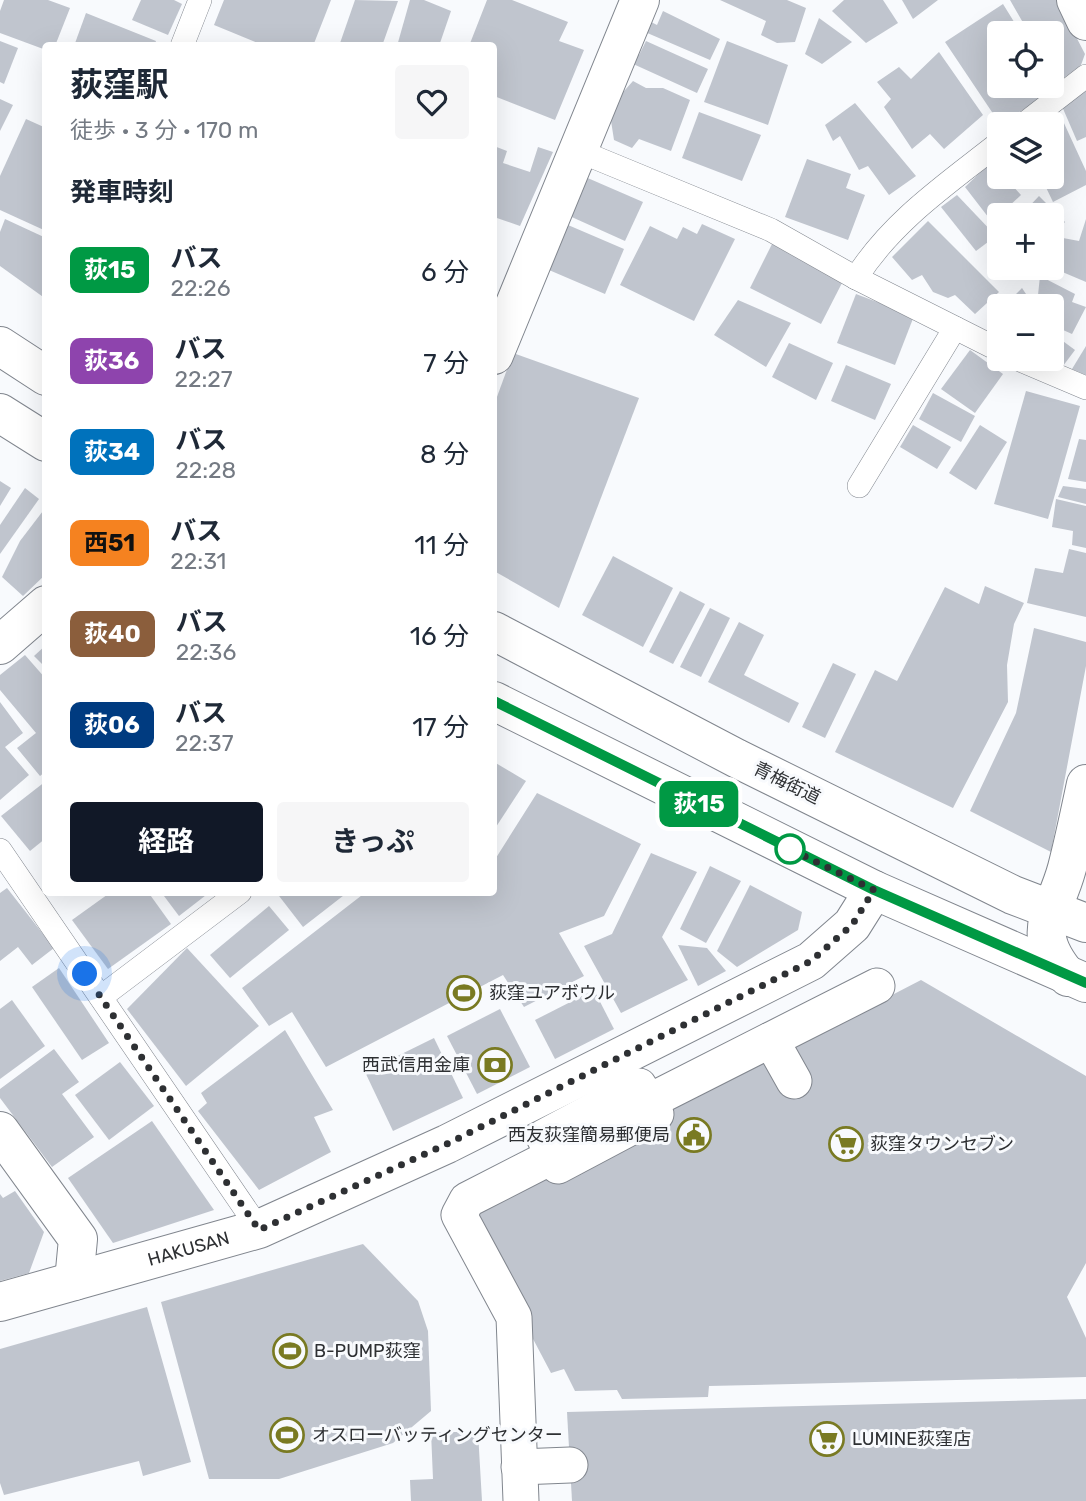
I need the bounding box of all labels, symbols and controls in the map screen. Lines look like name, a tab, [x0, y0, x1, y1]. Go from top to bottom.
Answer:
map controls	[987, 21, 1064, 371]
button: locate	[987, 21, 1064, 98]
text: 荻窪駅	[70, 65, 169, 104]
button: heart	[395, 65, 469, 139]
button: layers	[987, 112, 1064, 189]
text: 徒歩 · 3 分 · 170 m	[70, 116, 259, 144]
text: 発車時刻	[70, 177, 174, 208]
button: +	[987, 203, 1064, 280]
text: バス	[170, 243, 222, 274]
text: 荻15	[84, 256, 135, 284]
text: 6 分	[421, 257, 469, 288]
text: 22:26	[170, 274, 231, 302]
button: −	[987, 294, 1064, 371]
text: バス	[174, 334, 226, 365]
text: 荻36	[84, 347, 139, 375]
text: 7 分	[423, 348, 469, 379]
text: 22:27	[174, 365, 233, 393]
text: バス	[175, 425, 227, 456]
text: 荻34	[84, 438, 140, 466]
text: 8 分	[420, 439, 469, 470]
text: 22:28	[175, 456, 236, 484]
text: バス	[170, 516, 222, 547]
text: 西51	[84, 529, 135, 557]
text: 11 分	[414, 530, 469, 561]
text: 22:31	[170, 547, 226, 575]
text: バス	[176, 607, 228, 638]
text: 荻40	[84, 620, 141, 648]
text: 16 分	[410, 621, 469, 652]
text: 22:36	[176, 638, 236, 666]
text: バス	[175, 698, 227, 729]
text: 荻06	[84, 711, 140, 739]
text: 17 分	[412, 712, 469, 743]
text: 22:37	[175, 729, 233, 757]
street label: 青梅街道	[750, 757, 824, 809]
line badge: 荻15	[659, 781, 739, 827]
text: 荻15	[673, 790, 725, 818]
button: 経路	[70, 802, 263, 882]
button: きっぷ	[277, 802, 469, 882]
unlabelled marker	[775, 834, 805, 864]
your location	[67, 956, 102, 991]
sports icon: 荻窪ユアボウル	[445, 974, 483, 1012]
place label: 荻窪ユアボウル	[489, 982, 615, 1004]
bank icon: 西武信用金庫	[476, 1046, 514, 1084]
place label: 西武信用金庫	[362, 1054, 470, 1076]
public building icon: 西友荻窪簡易郵便局	[675, 1116, 713, 1154]
place label: 西友荻窪簡易郵便局	[508, 1124, 670, 1146]
supermarket icon: 荻窪タウンセブン	[827, 1125, 865, 1163]
place label: 荻窪タウンセブン	[870, 1133, 1014, 1155]
street label: HAKUSAN	[145, 1227, 232, 1271]
sports icon: B-PUMP荻窪	[271, 1332, 309, 1370]
place label: B-PUMP荻窪	[314, 1340, 421, 1362]
sports icon: オスローバッティングセンター	[268, 1416, 306, 1454]
supermarket icon: LUMINE荻窪店	[808, 1420, 846, 1458]
place label: オスローバッティングセンター	[312, 1424, 563, 1446]
place label: LUMINE荻窪店	[852, 1428, 971, 1450]

